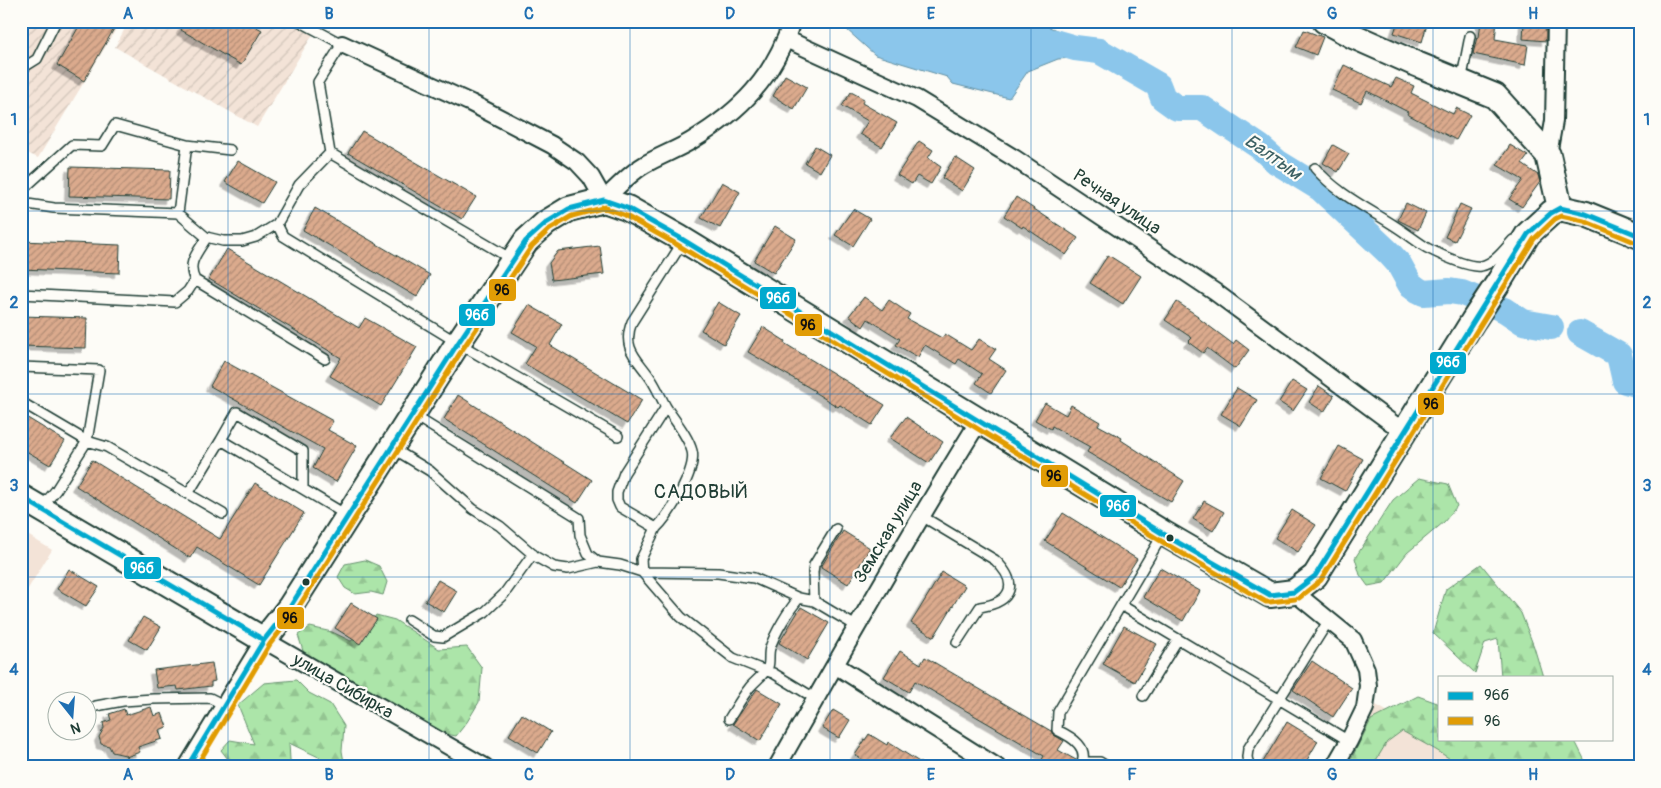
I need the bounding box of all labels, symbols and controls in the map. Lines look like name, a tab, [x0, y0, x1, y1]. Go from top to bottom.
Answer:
text: A	[123, 4, 134, 24]
text: B	[324, 4, 334, 24]
text: C	[524, 4, 534, 24]
text: D	[725, 4, 735, 24]
text: E	[927, 4, 936, 24]
text: F	[1127, 4, 1137, 24]
text: G	[1327, 4, 1338, 24]
text: H	[1528, 4, 1538, 24]
text: 1	[11, 110, 17, 130]
text: 1	[1644, 110, 1650, 130]
water label: Балтым	[1240, 129, 1308, 186]
street label: Речная улица	[1069, 164, 1165, 240]
line badge: 96	[488, 278, 517, 302]
text: 96	[494, 282, 510, 299]
line badge: 96б	[759, 286, 797, 310]
text: 96б	[766, 290, 790, 307]
text: 2	[10, 293, 19, 313]
text: 2	[1643, 293, 1652, 313]
line badge: 96б	[458, 303, 496, 327]
text: 96б	[465, 307, 489, 324]
line badge: 96	[794, 313, 823, 337]
text: 96	[800, 317, 816, 334]
line badge: 96б	[1429, 351, 1467, 375]
text: 96б	[1436, 354, 1460, 371]
line badge: 96	[1417, 392, 1445, 416]
text: 96	[1423, 396, 1439, 413]
line badge: 96	[1040, 464, 1069, 488]
text: 96	[1046, 468, 1062, 485]
text: 3	[10, 476, 19, 496]
text: 3	[1643, 476, 1652, 496]
street label: Земская улица	[848, 477, 928, 587]
district label: САДОВЫЙ	[654, 479, 748, 504]
line badge: 96б	[1099, 494, 1137, 518]
text: 96б	[1106, 498, 1130, 515]
unlabelled marker	[1165, 533, 1175, 543]
line badge: 96б	[123, 556, 162, 580]
text: 96б	[130, 560, 154, 577]
unlabelled marker	[301, 577, 311, 587]
line badge: 96	[276, 606, 305, 630]
text: 96	[282, 610, 298, 627]
street label: улица Сибирка	[288, 647, 397, 724]
text: 4	[9, 660, 19, 680]
text: 4	[1642, 660, 1652, 680]
legend	[1438, 676, 1614, 740]
text: 96б	[1484, 686, 1509, 705]
north arrow	[48, 690, 98, 740]
text: 96	[1484, 712, 1500, 731]
text: N	[69, 718, 83, 737]
text: A	[123, 765, 134, 785]
text: B	[324, 765, 334, 785]
text: C	[524, 765, 534, 785]
text: D	[725, 765, 735, 785]
text: E	[927, 765, 936, 785]
text: F	[1127, 765, 1137, 785]
text: G	[1327, 765, 1338, 785]
text: H	[1528, 765, 1538, 785]

